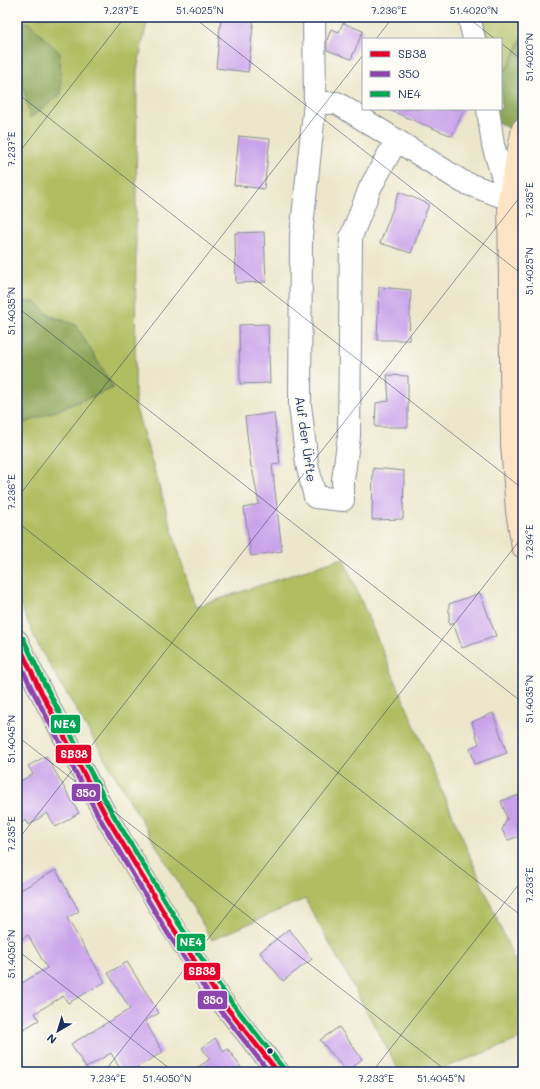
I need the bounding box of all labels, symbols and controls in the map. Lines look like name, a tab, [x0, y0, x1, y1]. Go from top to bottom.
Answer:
text: 7.237°E	[103, 3, 139, 17]
text: 51.4025°N	[176, 3, 224, 17]
text: 7.236°E	[371, 3, 407, 17]
text: 51.4020°N	[450, 3, 498, 17]
text: 51.4020°N	[522, 33, 536, 81]
legend	[362, 38, 502, 110]
text: SB38	[398, 45, 427, 61]
text: 350	[398, 65, 420, 81]
text: NE4	[398, 85, 421, 101]
text: 7.237°E	[4, 131, 18, 167]
text: 7.235°E	[522, 182, 536, 218]
text: 51.4025°N	[522, 247, 536, 295]
text: 51.4035°N	[4, 287, 18, 335]
street label: Auf der Ürfte	[292, 395, 321, 483]
text: 7.236°E	[4, 474, 18, 510]
text: 7.234°E	[522, 524, 536, 560]
text: 51.4035°N	[522, 675, 536, 723]
line badge: NE4	[50, 714, 81, 734]
text: 51.4045°N	[4, 715, 18, 763]
text: NE4	[54, 716, 76, 731]
line badge: SB38	[55, 744, 92, 764]
text: SB38	[60, 746, 88, 761]
line badge: 350	[71, 783, 101, 802]
text: 350	[76, 785, 96, 800]
text: 7.235°E	[4, 816, 18, 852]
text: 7.233°E	[522, 867, 536, 903]
text: 51.4050°N	[4, 930, 18, 978]
line badge: NE4	[176, 933, 206, 952]
text: NE4	[180, 934, 202, 949]
line badge: SB38	[183, 962, 221, 981]
text: SB38	[188, 963, 216, 978]
line badge: 350	[197, 990, 228, 1010]
text: 350	[203, 992, 223, 1007]
north arrow	[38, 1011, 78, 1051]
text: N	[44, 1031, 59, 1048]
unlabelled marker	[265, 1046, 275, 1056]
text: 7.234°E	[90, 1071, 126, 1085]
text: 51.4050°N	[143, 1071, 191, 1085]
text: 7.233°E	[358, 1071, 394, 1085]
text: 51.4045°N	[417, 1071, 465, 1085]

